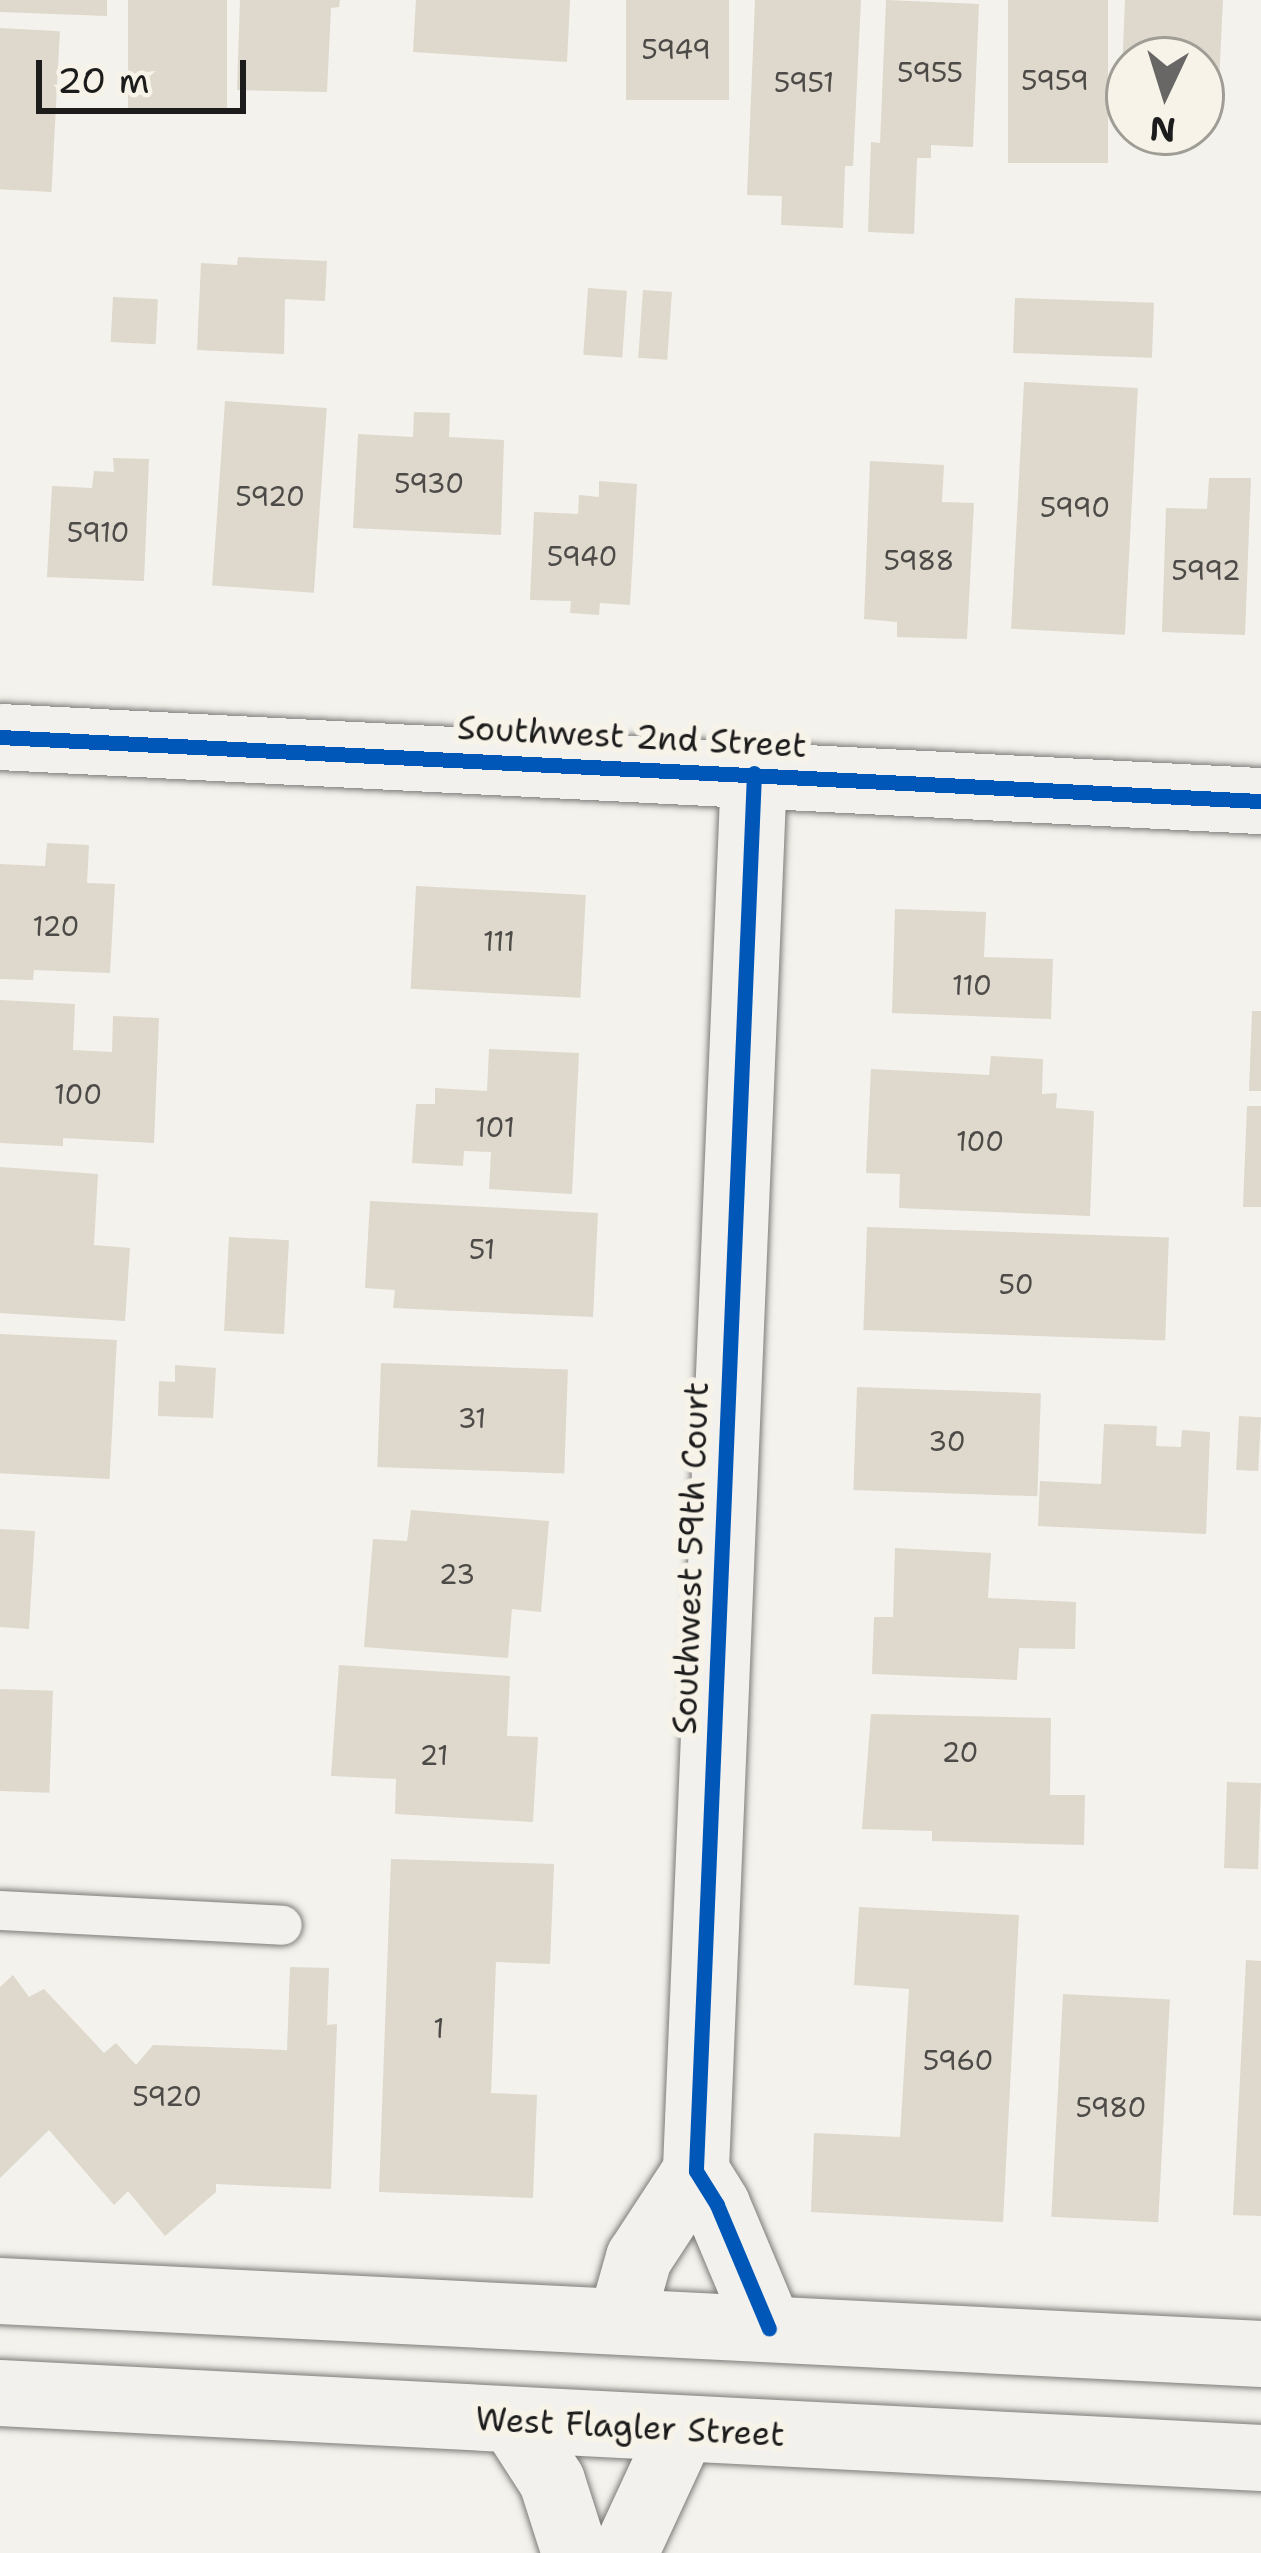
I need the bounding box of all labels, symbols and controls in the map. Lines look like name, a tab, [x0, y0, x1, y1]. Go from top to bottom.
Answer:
house number: 5949	[641, 34, 711, 66]
scale bar	[42, 36, 252, 110]
north arrow	[1105, 36, 1225, 156]
text: 20 m	[57, 56, 150, 105]
house number: 5955	[897, 57, 963, 89]
house number: 5959	[1021, 65, 1089, 97]
house number: 5951	[774, 67, 834, 99]
text: N	[1148, 106, 1177, 153]
house number: 5930	[394, 468, 464, 500]
house number: 5920	[235, 481, 305, 513]
house number: 5990	[1040, 492, 1110, 524]
house number: 5910	[67, 517, 129, 549]
house number: 5940	[547, 541, 617, 573]
house number: 5988	[884, 545, 954, 577]
house number: 5992	[1171, 555, 1241, 587]
street label: Southwest 2nd Street	[456, 708, 808, 766]
house number: 120	[33, 911, 79, 943]
house number: 111	[483, 926, 515, 958]
house number: 110	[952, 970, 992, 1002]
house number: 100	[54, 1079, 102, 1111]
house number: 101	[475, 1112, 515, 1144]
house number: 100	[956, 1126, 1004, 1158]
house number: 51	[469, 1234, 495, 1266]
house number: 50	[998, 1269, 1034, 1301]
street label: Southwest 59th Court	[665, 1381, 717, 1735]
house number: 31	[458, 1403, 486, 1435]
house number: 30	[928, 1426, 966, 1458]
house number: 23	[439, 1559, 475, 1591]
house number: 20	[942, 1737, 978, 1769]
house number: 21	[420, 1740, 448, 1772]
house number: 1	[433, 2013, 445, 2045]
house number: 5960	[923, 2045, 993, 2077]
house number: 5920	[132, 2081, 202, 2113]
house number: 5980	[1076, 2092, 1146, 2124]
street label: West Flagler Street	[474, 2399, 786, 2455]

